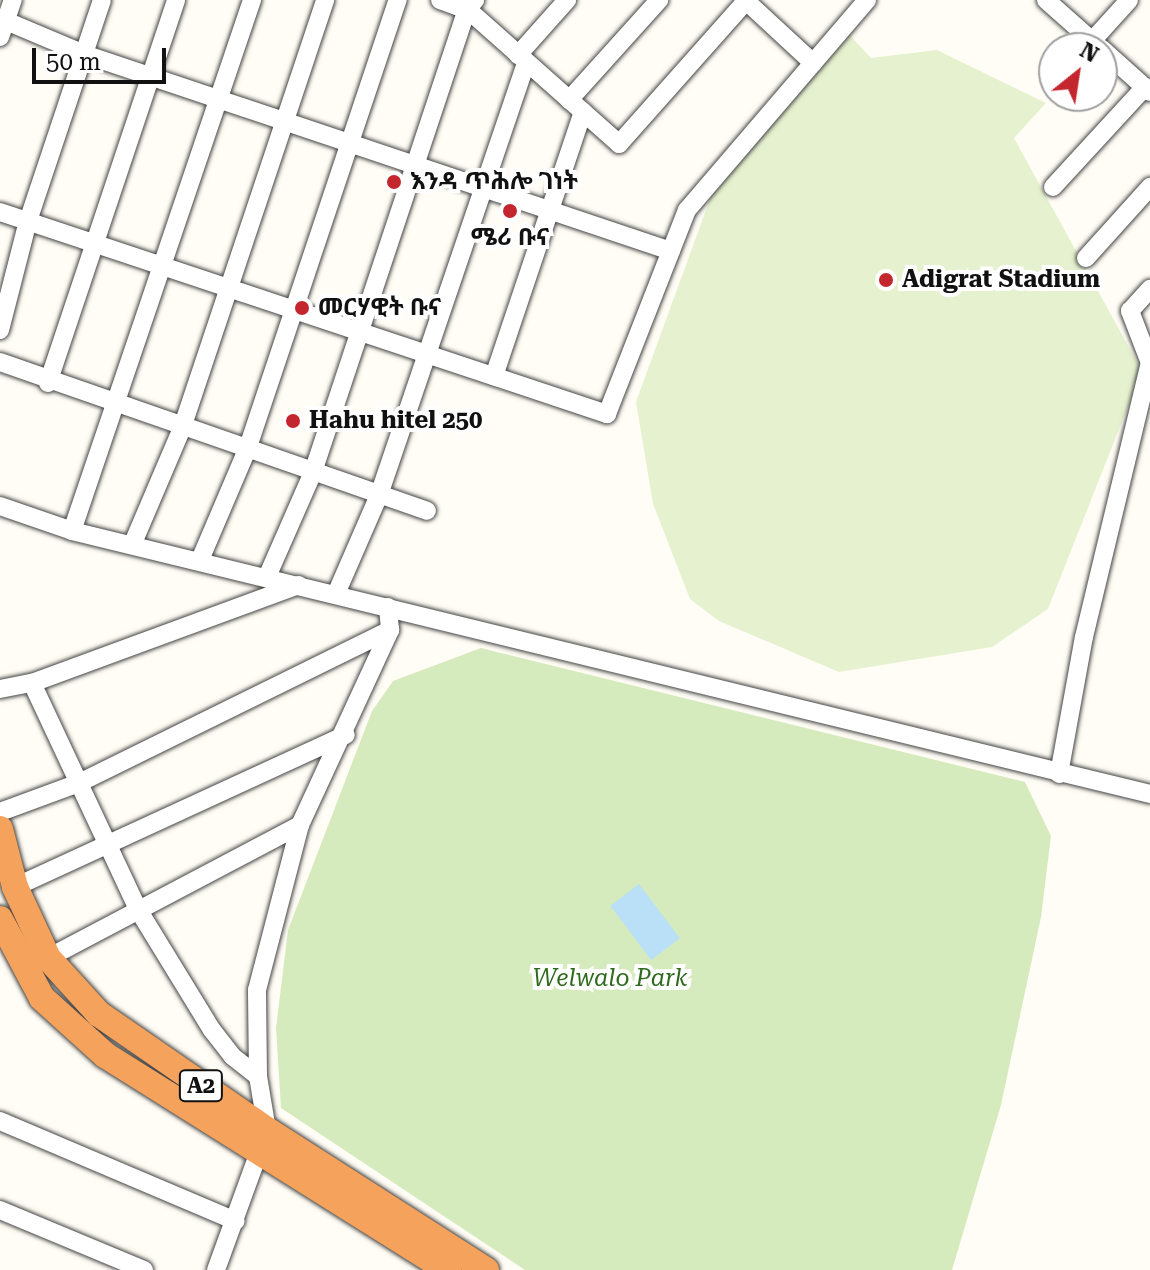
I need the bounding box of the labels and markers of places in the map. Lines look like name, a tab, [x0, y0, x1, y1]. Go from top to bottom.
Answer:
place label: እንዳ ጥሕሎ ገነት	[410, 168, 578, 196]
marker: እንዳ ጥሕሎ ገነት	[385, 173, 403, 191]
marker: ሜሪ ቡና	[501, 202, 519, 220]
place label: ሜሪ ቡና	[471, 224, 549, 252]
place label: Adigrat Stadium	[902, 266, 1100, 294]
marker: Adigrat Stadium	[877, 271, 895, 289]
place label: መርሃዊት ቡና	[318, 294, 441, 322]
marker: መርሃዊት ቡና	[293, 299, 311, 317]
place label: Hahu hitel 250	[309, 407, 482, 435]
marker: Hahu hitel 250	[284, 412, 302, 430]

